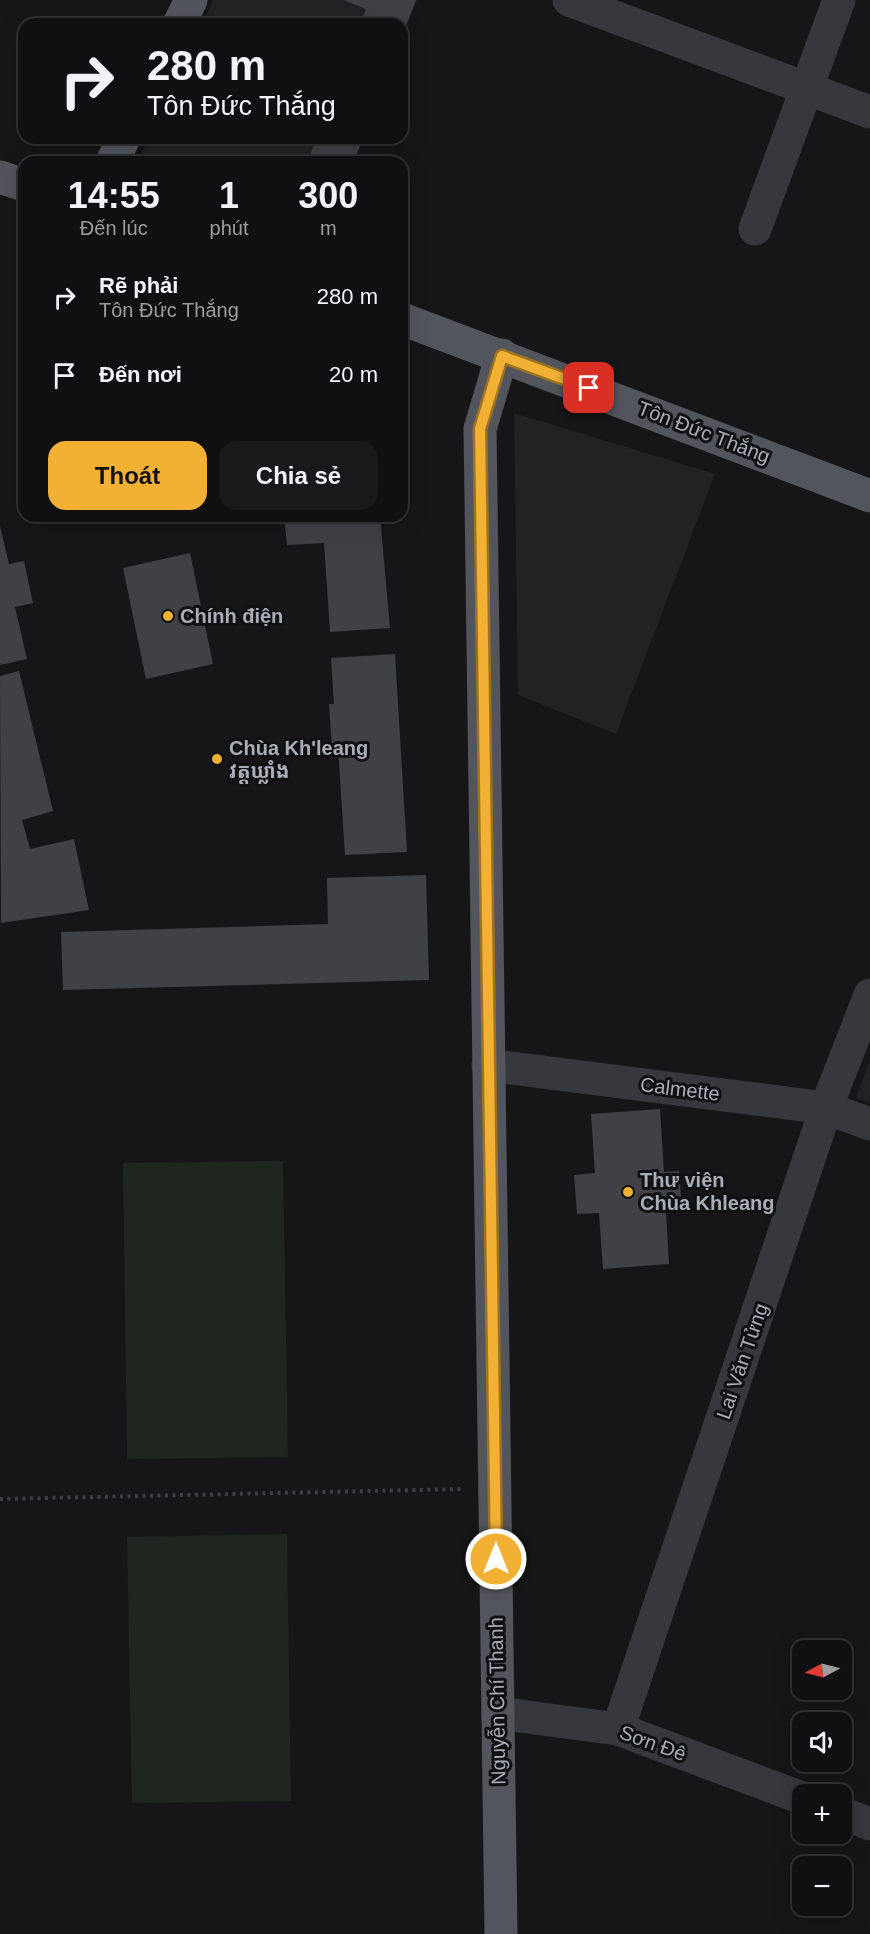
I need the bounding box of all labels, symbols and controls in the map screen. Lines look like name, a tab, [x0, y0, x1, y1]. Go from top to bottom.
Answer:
icon: right	[48, 42, 126, 120]
text: 280 m	[147, 42, 266, 89]
text: Tôn Đức Thắng	[147, 91, 336, 121]
text: 14:55	[68, 175, 160, 216]
text: 1	[219, 175, 239, 216]
text: 300	[298, 175, 358, 216]
text: Đến lúc	[80, 217, 148, 239]
text: phút	[210, 217, 248, 239]
text: m	[320, 217, 337, 239]
text: Rẽ phải	[99, 273, 178, 298]
icon: right	[48, 281, 81, 314]
text: 280 m	[317, 284, 378, 309]
text: Tôn Đức Thắng	[99, 299, 239, 321]
icon: arrive	[48, 359, 81, 392]
text: Đến nơi	[99, 362, 182, 387]
text: 20 m	[329, 362, 378, 387]
pin	[563, 362, 614, 413]
icon: arrive	[572, 371, 605, 404]
street label: Tôn Đức Thắng	[635, 397, 773, 467]
button: Thoát	[48, 441, 207, 510]
button: Chia sẻ	[219, 441, 378, 510]
place label: Chính điện	[180, 605, 283, 627]
marker: Chính điện	[161, 609, 175, 623]
place label: Chùa Kh'leang វត្តឃ្លាំង	[229, 737, 368, 784]
marker: Chùa Kh'leang វត្តឃ្លាំង	[210, 752, 224, 766]
street label: Calmette	[639, 1073, 721, 1105]
place label: Thư viện Chùa Khleang	[640, 1169, 774, 1214]
marker: Thư viện Chùa Khleang	[621, 1185, 635, 1199]
street label: Lai Văn Tửng	[712, 1300, 772, 1422]
position arrow	[464, 1527, 528, 1591]
street label: Nguyễn Chí Thanh	[485, 1617, 509, 1785]
north arrow	[792, 1640, 852, 1700]
map controls	[792, 1640, 852, 1916]
button: sound	[792, 1712, 852, 1772]
street label: Sơn Đê	[617, 1721, 689, 1765]
button: +	[792, 1784, 852, 1844]
button: −	[792, 1856, 852, 1916]

